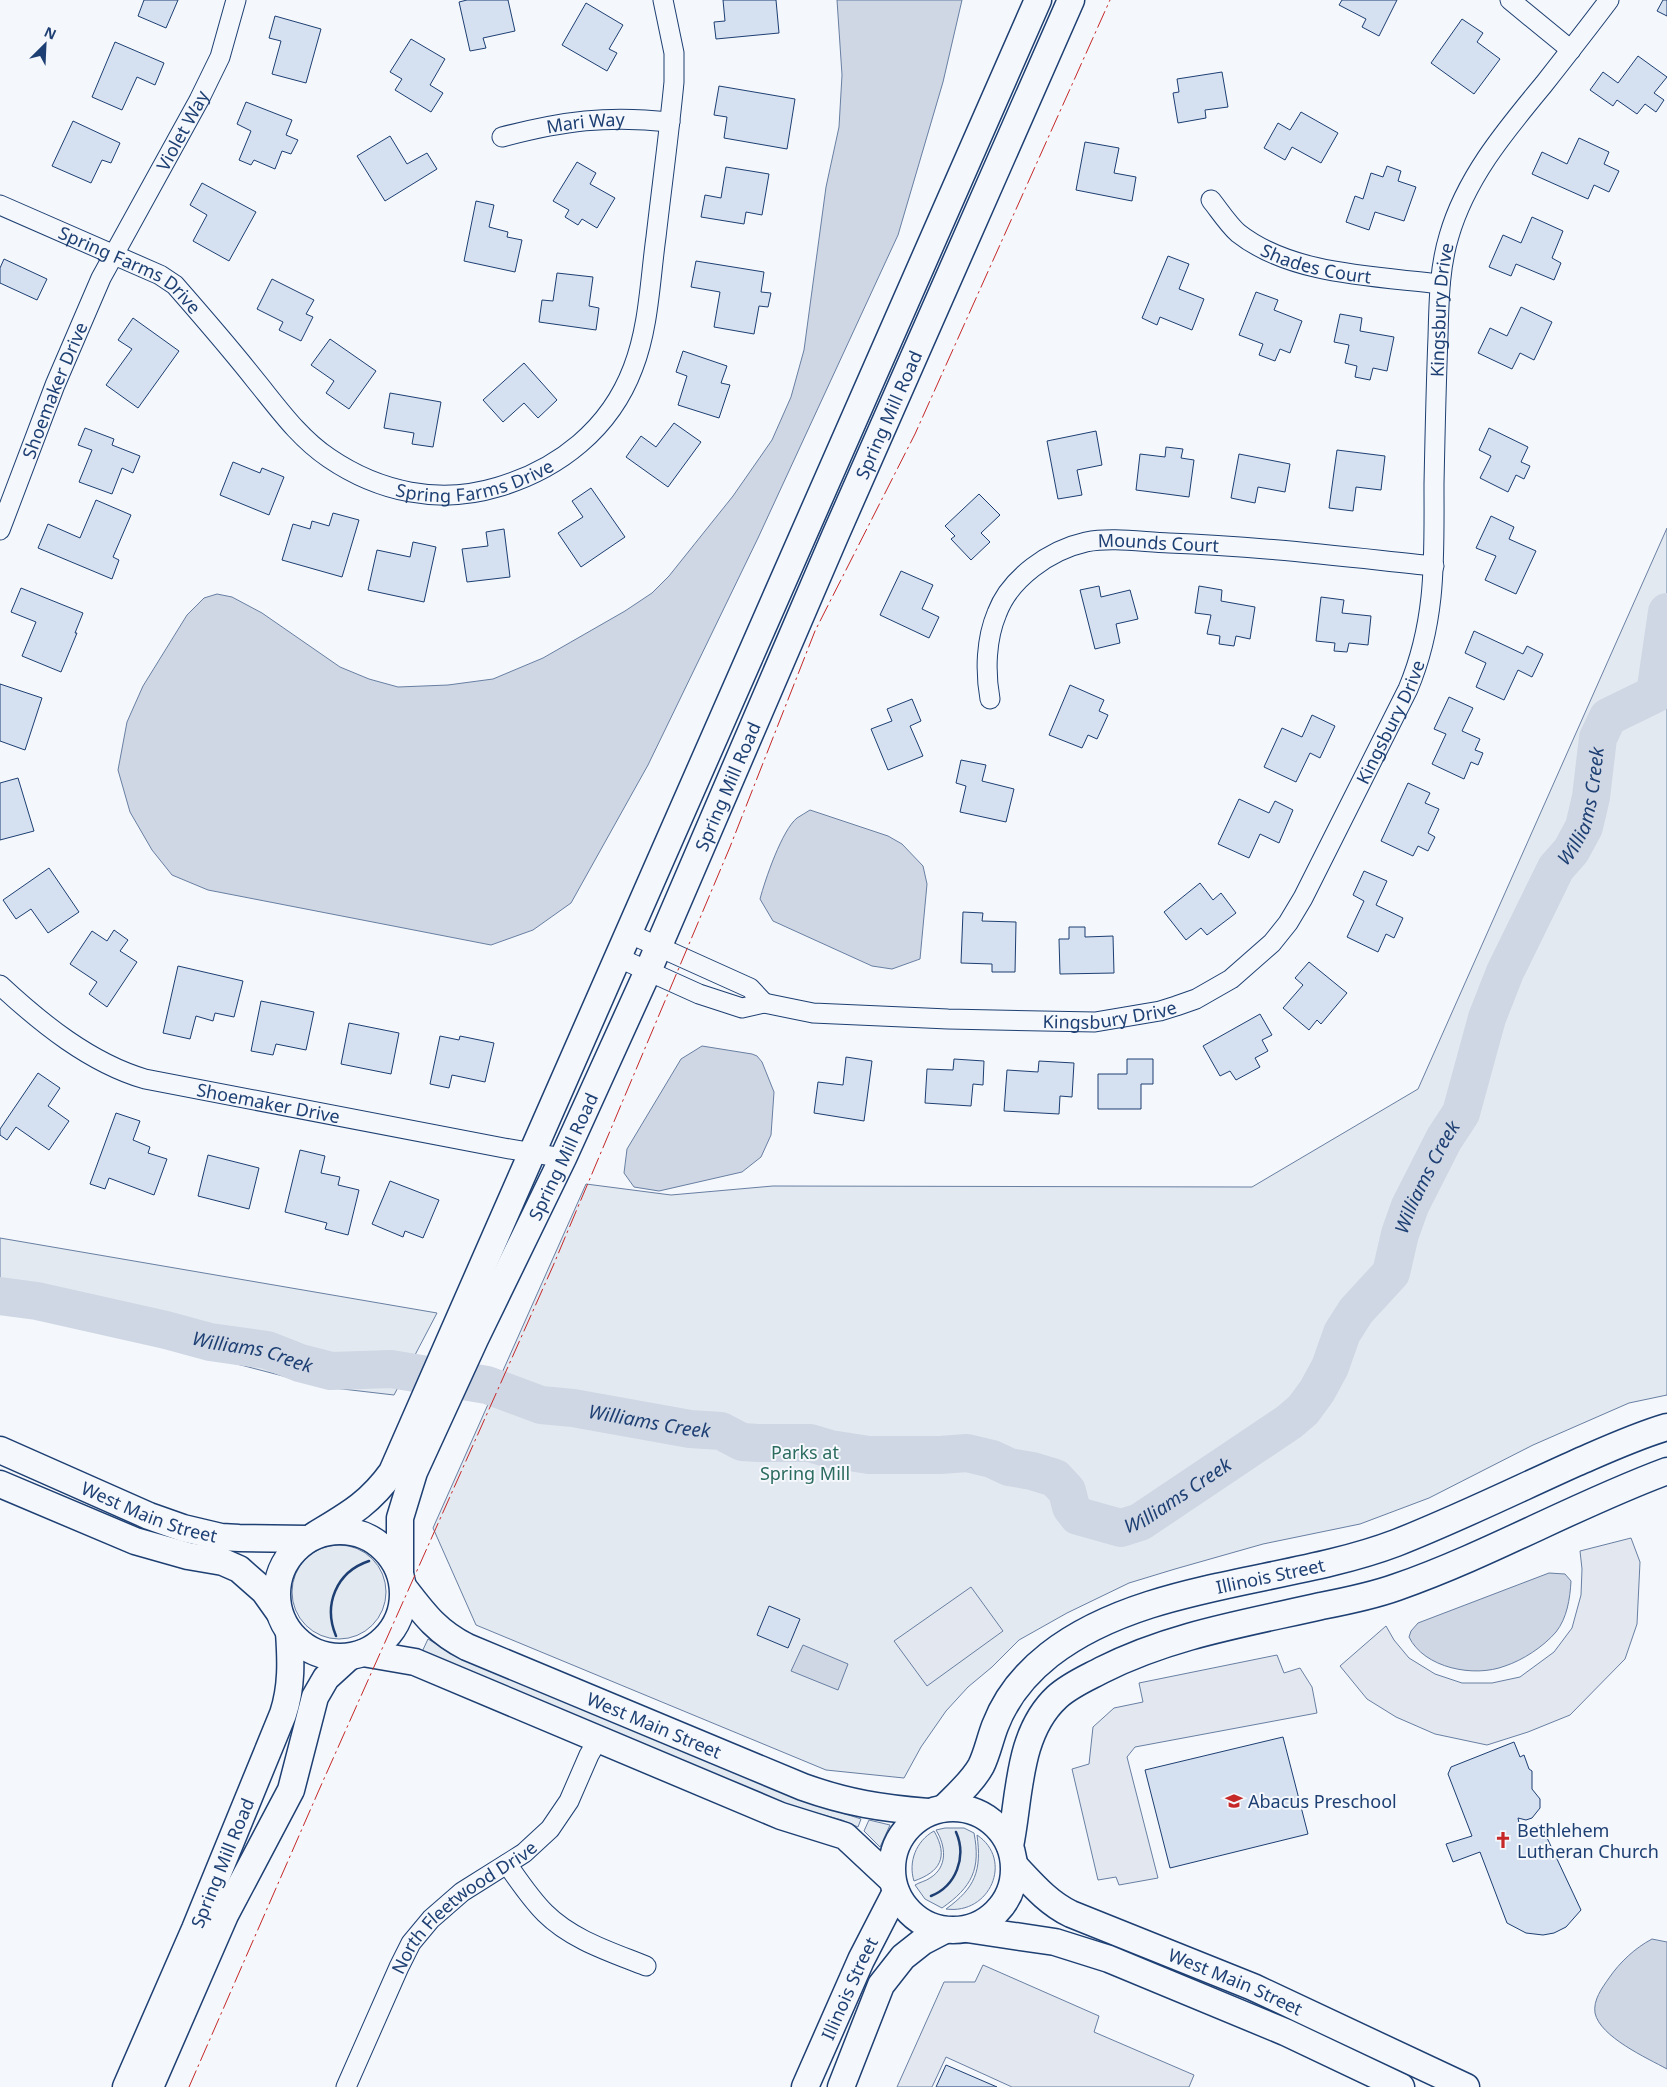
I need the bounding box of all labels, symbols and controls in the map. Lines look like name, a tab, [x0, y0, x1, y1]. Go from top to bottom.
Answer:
north arrow	[20, 20, 70, 70]
text: N	[41, 22, 60, 44]
street label: Violet Way	[150, 86, 214, 175]
street label: Mari Way	[544, 107, 626, 138]
street label: Spring Farms Drive	[55, 220, 207, 319]
street label: Shades Court	[1257, 238, 1373, 289]
street label: Kingsbury Drive	[1425, 240, 1459, 377]
street label: Shoemaker Drive	[16, 318, 93, 462]
street label: Spring Mill Road	[850, 347, 927, 483]
street label: Spring Farms Drive	[394, 453, 558, 507]
street label: Mounds Court	[1097, 528, 1220, 557]
street label: Kingsbury Drive	[1350, 657, 1430, 788]
street label: Spring Mill Road	[689, 718, 766, 855]
water label: Williams Creek	[1551, 745, 1610, 871]
street label: Kingsbury Drive	[1042, 995, 1179, 1034]
street label: Shoemaker Drive	[195, 1077, 342, 1128]
street label: Spring Mill Road	[523, 1089, 603, 1224]
water label: Williams Creek	[1388, 1115, 1466, 1237]
water label: Williams Creek	[189, 1325, 316, 1379]
water label: Williams Creek	[587, 1398, 712, 1443]
park label: Parks at Spring Mill	[760, 1440, 850, 1485]
water label: Williams Creek	[1121, 1451, 1237, 1539]
street label: West Main Street	[78, 1476, 220, 1548]
street label: Illinois Street	[1214, 1552, 1328, 1599]
street label: West Main Street	[583, 1686, 725, 1764]
place label: Abacus Preschool	[1248, 1789, 1397, 1813]
school or university icon: Abacus Preschool	[1224, 1791, 1244, 1811]
street label: Spring Mill Road	[185, 1794, 259, 1931]
place label: Bethlehem Lutheran Church	[1517, 1818, 1659, 1863]
church icon: Bethlehem Lutheran Church	[1493, 1830, 1513, 1850]
street label: North Fleetwood Drive	[386, 1835, 542, 1978]
street label: Illinois Street	[815, 1932, 883, 2044]
street label: West Main Street	[1165, 1942, 1307, 2021]

